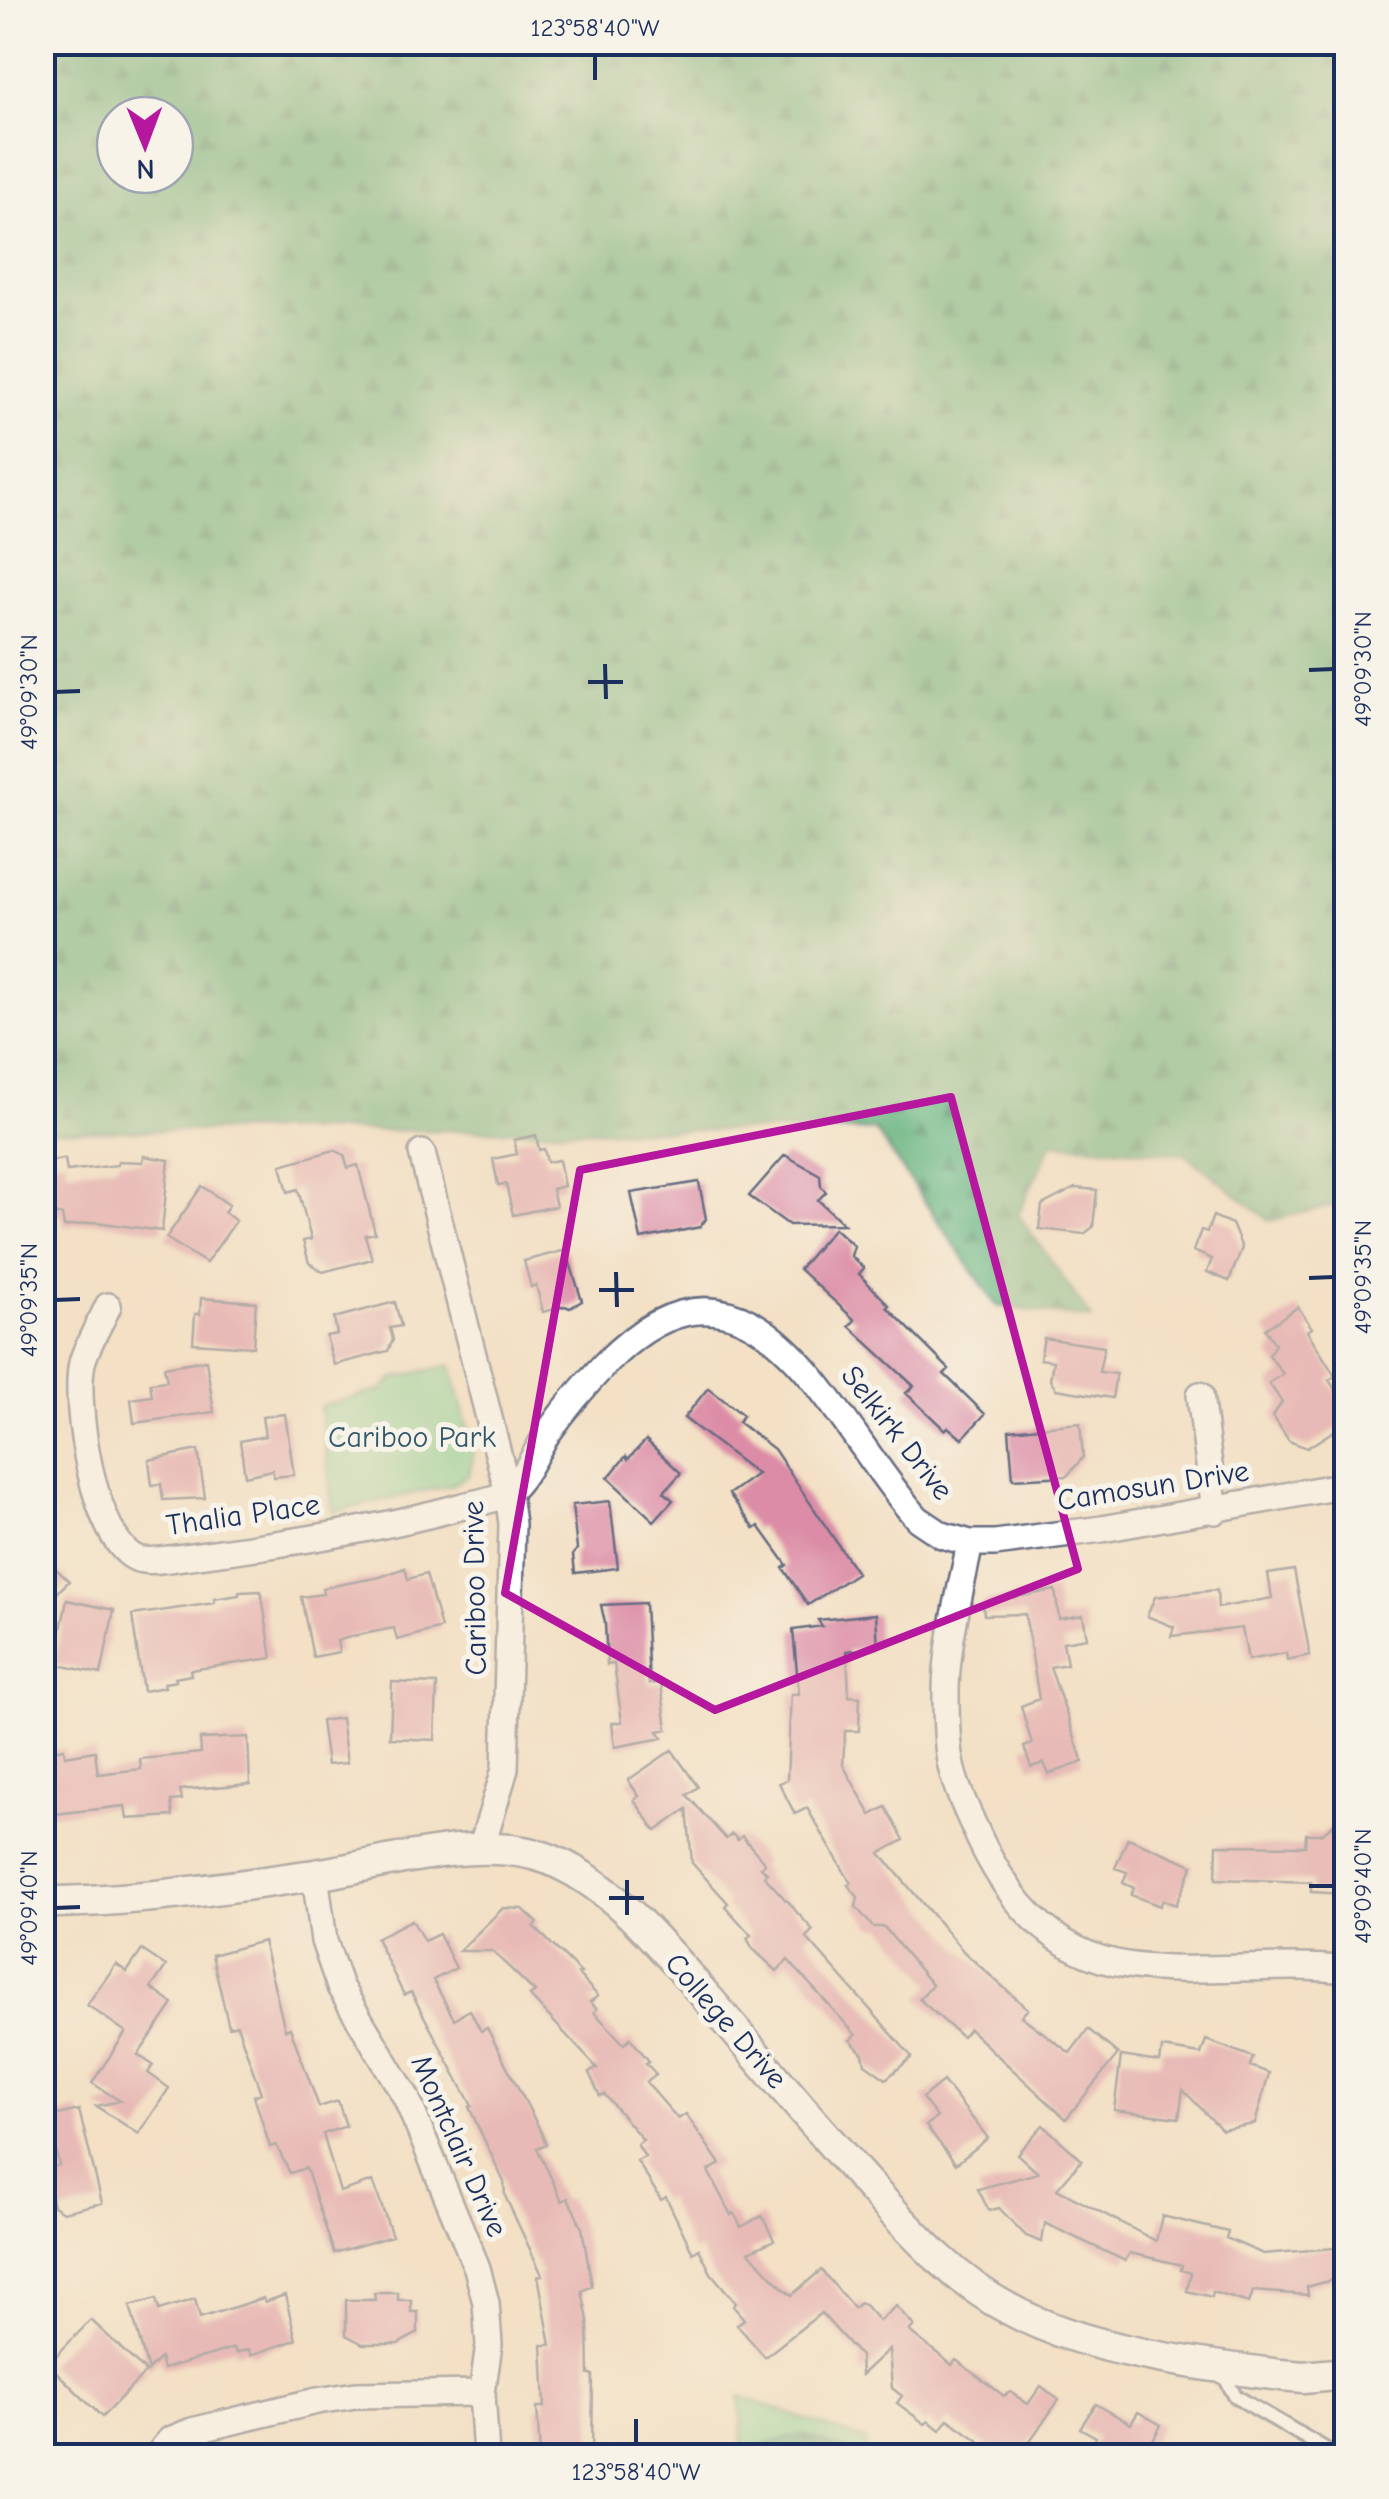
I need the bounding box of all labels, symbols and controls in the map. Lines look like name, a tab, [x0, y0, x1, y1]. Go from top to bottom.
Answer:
text: 123°58'40"W	[530, 13, 660, 42]
north arrow	[95, 95, 195, 195]
text: N	[136, 153, 155, 185]
text: 49°09'30"N	[1348, 611, 1377, 727]
text: 49°09'30"N	[14, 634, 43, 750]
text: 49°09'35"N	[1348, 1220, 1377, 1334]
text: 49°09'35"N	[14, 1243, 43, 1357]
street label: Selkirk Drive	[834, 1359, 960, 1507]
park label: Cariboo Park	[328, 1420, 496, 1455]
street label: Camosun Drive	[1055, 1454, 1251, 1518]
street label: Thalia Place	[164, 1487, 322, 1543]
street label: Cariboo Drive	[456, 1500, 494, 1676]
text: 49°09'40"N	[1348, 1828, 1377, 1944]
text: 49°09'40"N	[14, 1850, 43, 1966]
street label: College Drive	[658, 1946, 794, 2096]
street label: Montclair Drive	[403, 2050, 515, 2242]
text: 123°58'40"W	[571, 2457, 701, 2486]

